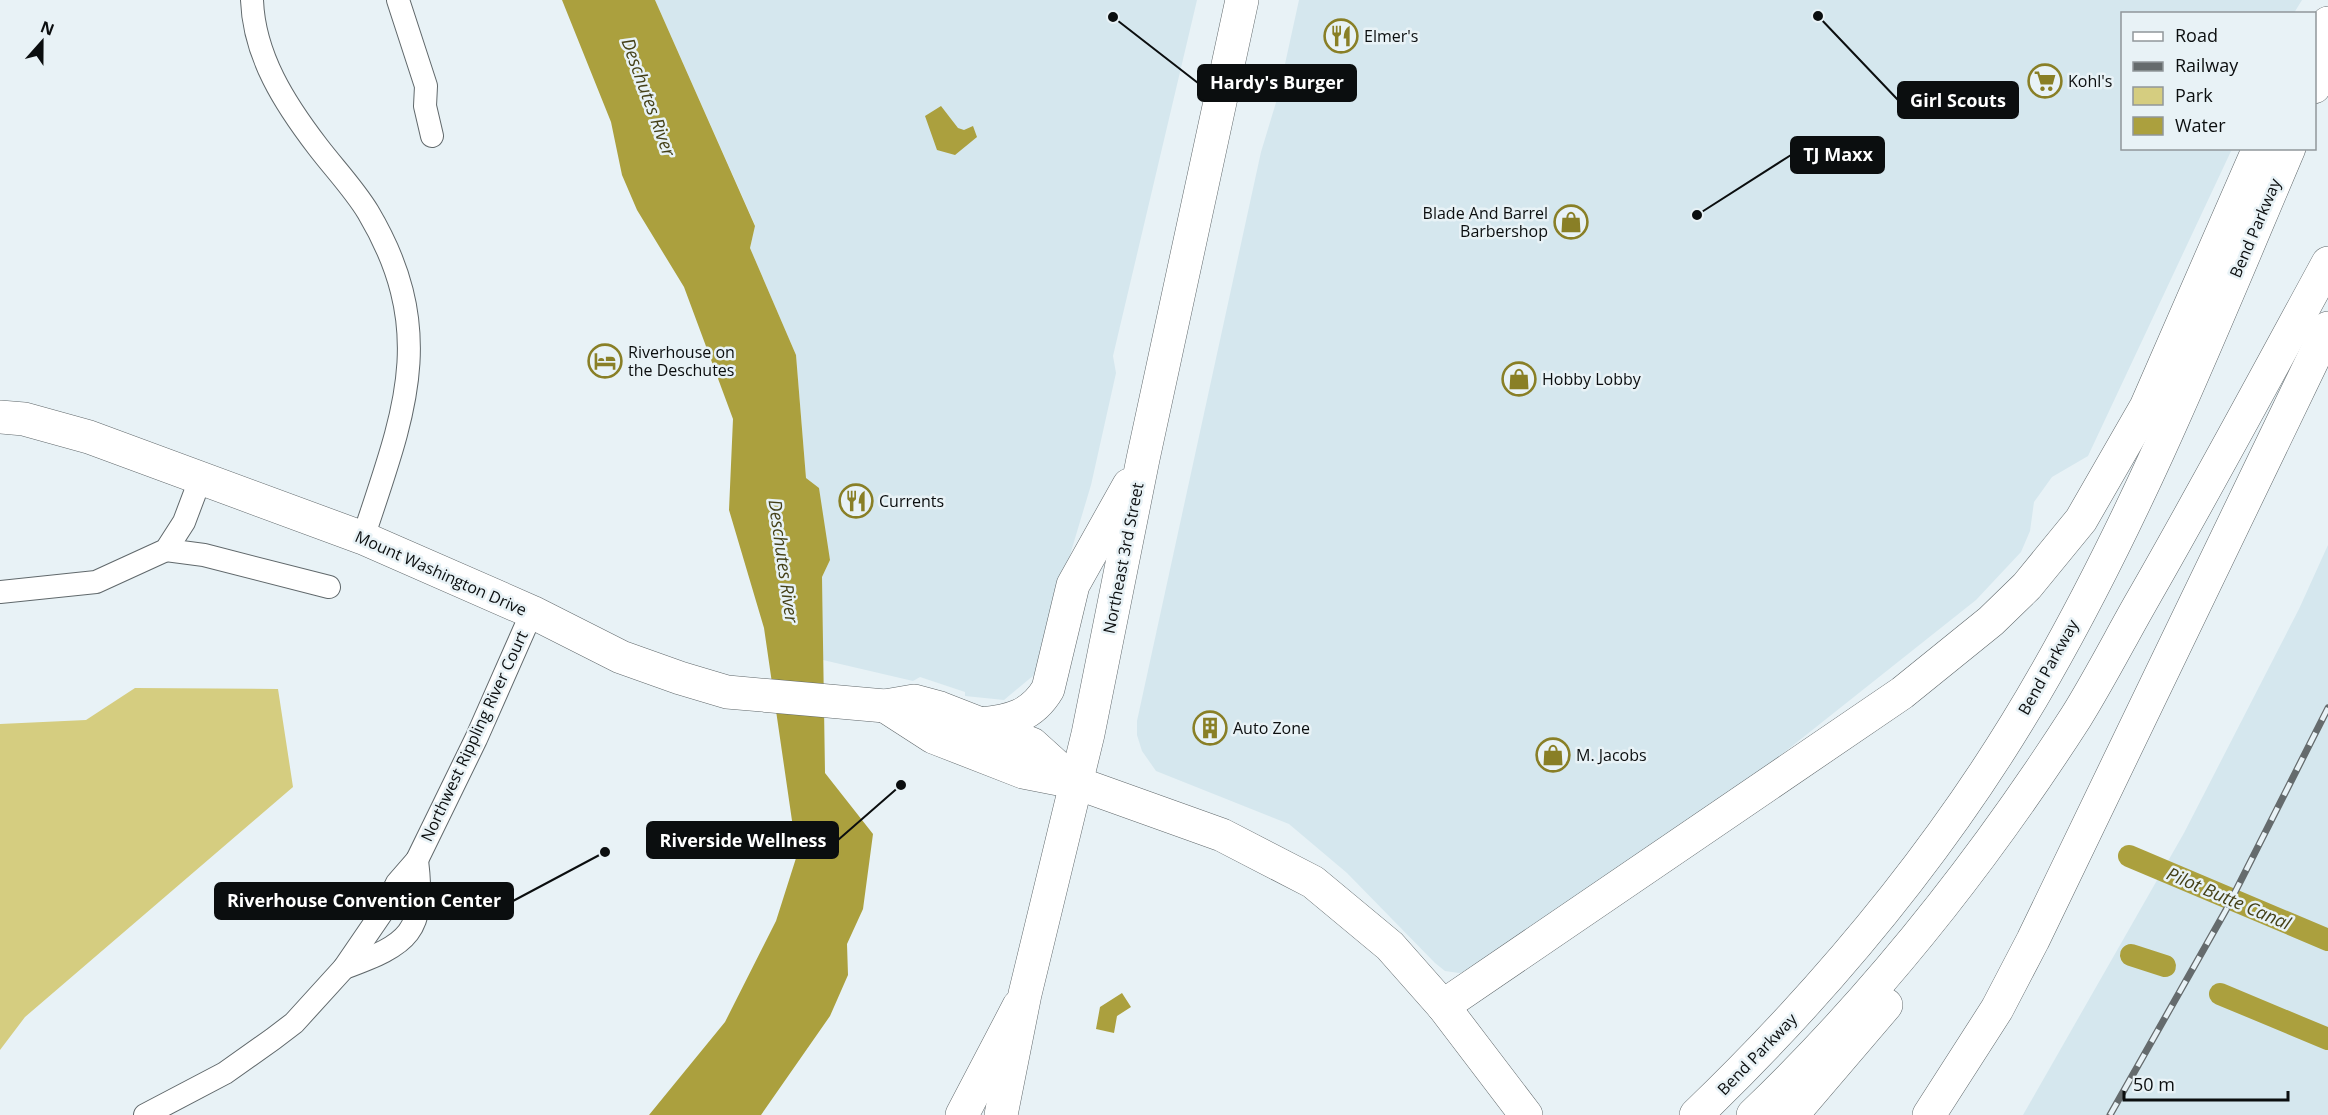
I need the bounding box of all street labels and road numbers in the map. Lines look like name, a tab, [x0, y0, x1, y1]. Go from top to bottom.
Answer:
street label: Bend Parkway	[2224, 174, 2286, 281]
street label: Northeast 3rd Street	[1098, 480, 1148, 635]
street label: Mount Washington Drive	[352, 525, 530, 621]
street label: Bend Parkway	[2013, 615, 2084, 719]
street label: Northwest Rippling River Court	[415, 627, 533, 845]
street label: Bend Parkway	[1712, 1008, 1802, 1100]

